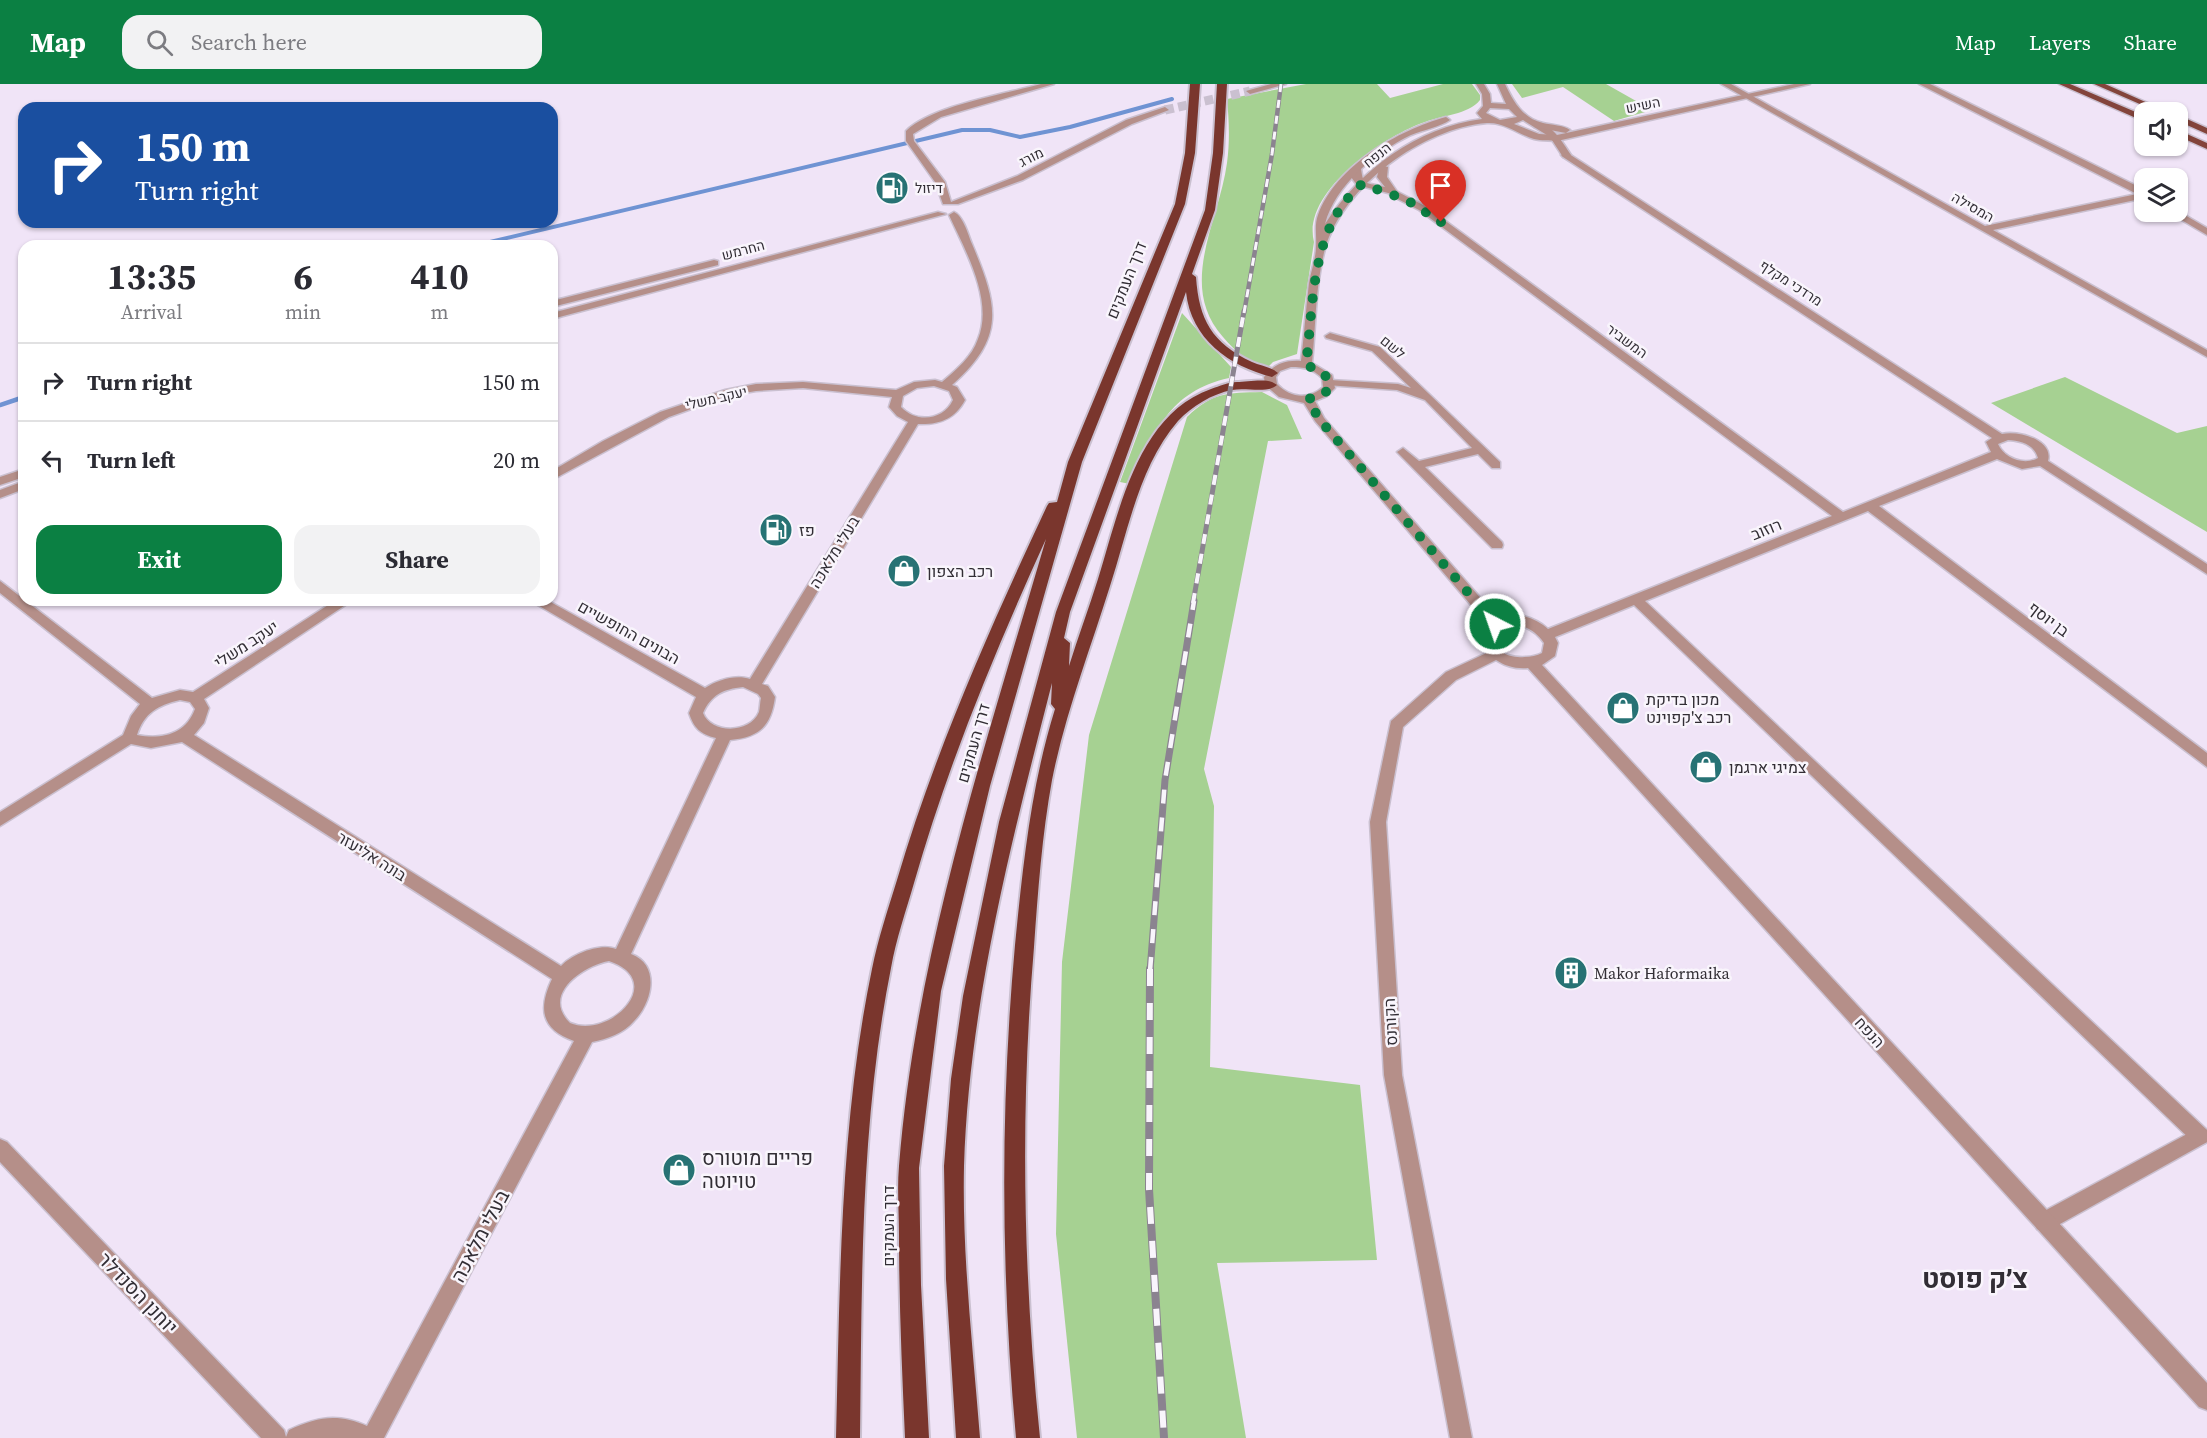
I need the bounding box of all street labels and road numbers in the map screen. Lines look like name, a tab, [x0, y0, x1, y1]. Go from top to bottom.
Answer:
street label: השיש	[1624, 92, 1662, 118]
street label: הנפח	[1359, 138, 1395, 172]
street label: מורג	[1015, 142, 1047, 172]
street label: המסילה	[1948, 187, 1998, 227]
street label: החרמש	[719, 235, 767, 265]
street label: דרך העמקים	[1101, 238, 1151, 322]
street label: מרדכי מקלף	[1756, 255, 1826, 311]
street label: המשביר	[1602, 319, 1652, 363]
street label: לשם	[1376, 331, 1410, 363]
street label: יעקב משלי	[683, 381, 749, 415]
street label: בעלי מלאכה	[804, 511, 865, 592]
street label: רוזוב	[1747, 513, 1785, 545]
street label: הבונים החופשיים	[574, 595, 684, 669]
street label: בן יוסף	[2024, 596, 2074, 642]
street label: יעקב משלי	[210, 615, 282, 673]
street label: דרך העמקים	[951, 701, 995, 785]
street label: בונה אליעזר	[333, 826, 411, 886]
street label: הקורנס	[1378, 997, 1402, 1047]
street label: הנפח	[1850, 1012, 1890, 1052]
street label: בעלי מלאכה	[444, 1184, 516, 1287]
street label: דרך העמקים	[877, 1185, 899, 1267]
street label: יוחנן הסנדלר	[92, 1246, 184, 1340]

